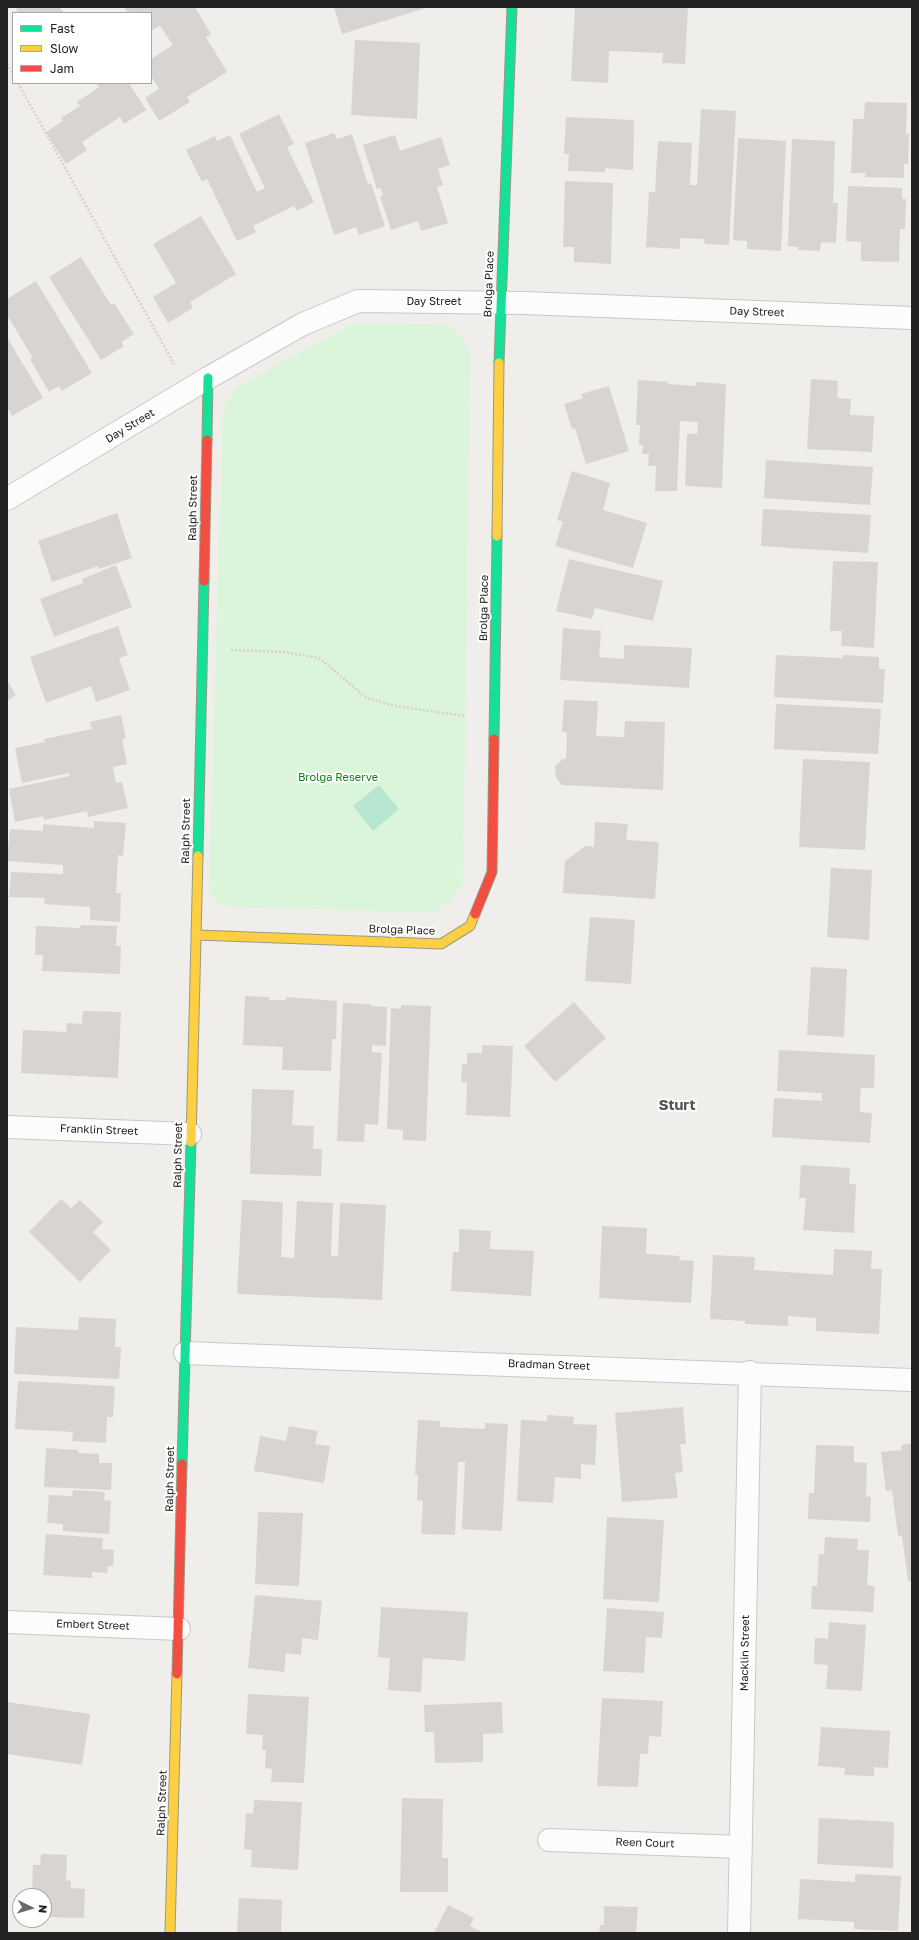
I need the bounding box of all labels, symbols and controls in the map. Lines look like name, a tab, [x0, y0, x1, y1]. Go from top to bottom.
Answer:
legend	[12, 12, 152, 84]
text: Fast	[50, 21, 75, 36]
text: Slow	[50, 41, 78, 56]
text: Jam	[50, 61, 74, 76]
street label: Brolga Place	[481, 250, 497, 318]
street label: Day Street	[406, 295, 462, 309]
street label: Day Street	[729, 304, 785, 320]
street label: Day Street	[103, 406, 157, 446]
street label: Ralph Street	[186, 475, 200, 541]
street label: Brolga Place	[477, 575, 491, 641]
park label: Brolga Reserve	[298, 771, 378, 785]
street label: Ralph Street	[179, 798, 193, 864]
street label: Brolga Place	[368, 922, 436, 938]
district label: Sturt	[659, 1096, 695, 1114]
street label: Franklin Street	[60, 1122, 138, 1138]
street label: Ralph Street	[171, 1122, 185, 1188]
street label: Bradman Street	[508, 1357, 590, 1373]
street label: Ralph Street	[163, 1446, 177, 1512]
street label: Macklin Street	[738, 1615, 752, 1691]
street label: Embert Street	[56, 1617, 130, 1633]
street label: Ralph Street	[154, 1770, 170, 1836]
street label: Reen Court	[615, 1835, 675, 1851]
north arrow	[12, 1888, 52, 1928]
text: N	[37, 1904, 50, 1914]

